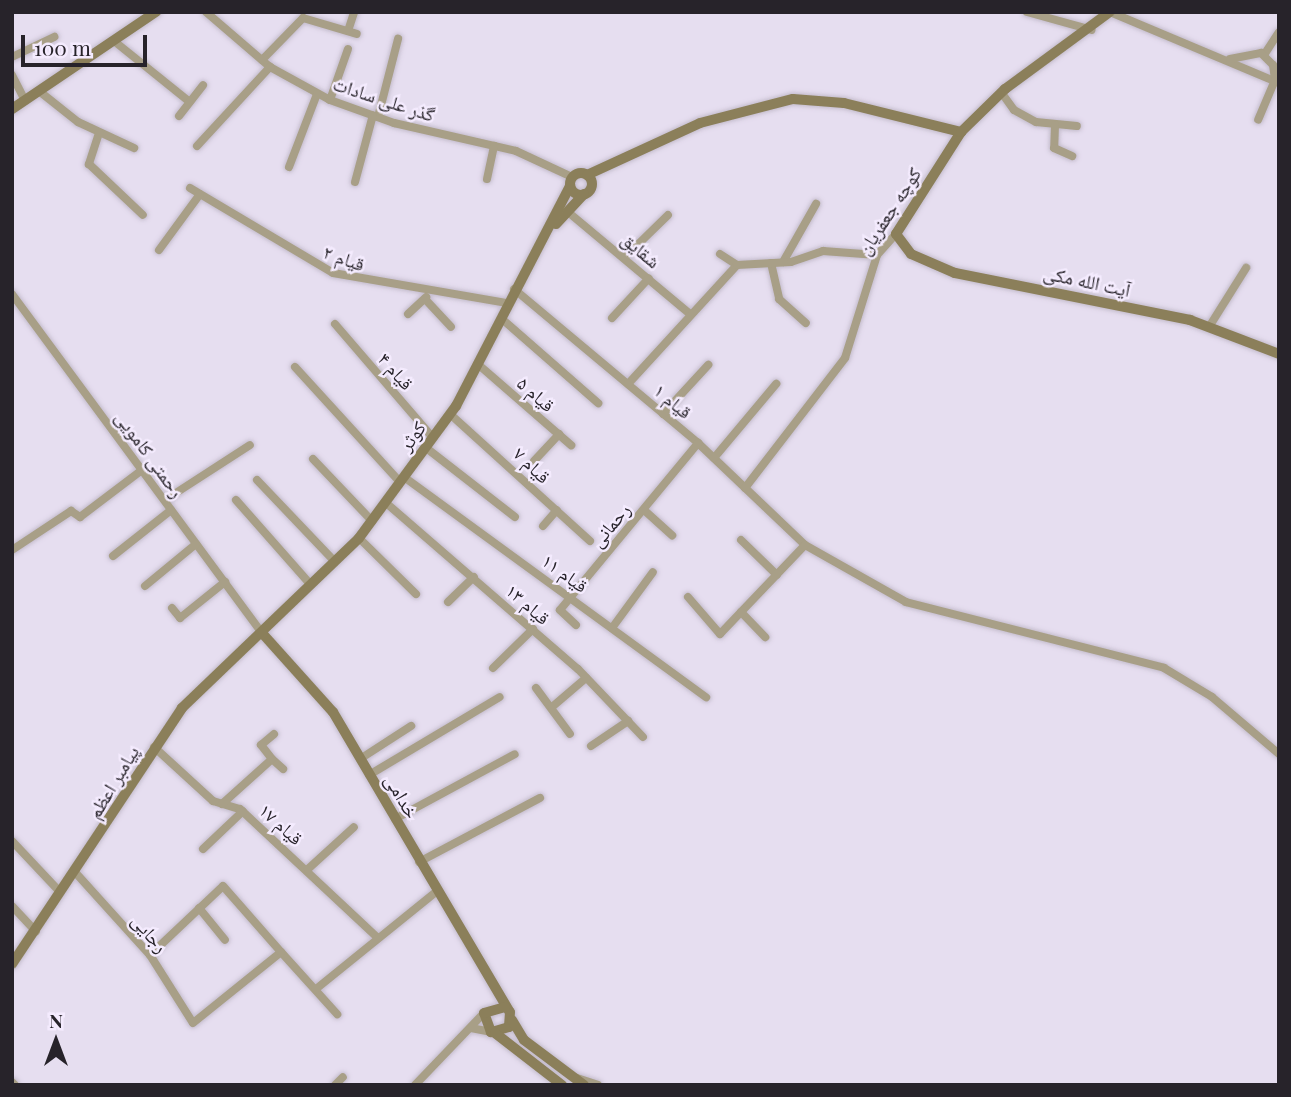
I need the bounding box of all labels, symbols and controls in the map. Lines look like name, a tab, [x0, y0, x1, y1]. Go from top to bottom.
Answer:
scale bar	[24, 21, 150, 65]
text: 100 m	[34, 33, 91, 61]
street label: گذر علی سادات	[330, 72, 438, 126]
street label: کوچه جعفریان	[852, 163, 926, 259]
street label: شقایق	[617, 227, 665, 273]
street label: قیام ۲	[320, 240, 368, 276]
street label: آیت الله مکی	[1041, 261, 1133, 301]
street label: قیام ۴	[374, 348, 418, 394]
street label: قیام ۵	[513, 372, 559, 416]
street label: قیام ۱	[650, 379, 696, 423]
street label: رحمتی کامویی	[111, 406, 189, 502]
street label: کوثر	[394, 417, 430, 455]
street label: قیام ۷	[509, 442, 555, 488]
street label: رحمانی	[585, 498, 635, 552]
street label: قیام ۱۱	[538, 549, 592, 597]
street label: قیام ۱۳	[501, 579, 555, 629]
street label: پیامبر اعظم	[82, 741, 144, 823]
street label: خدامی	[380, 770, 424, 822]
street label: قیام ۱۷	[255, 799, 307, 849]
street label: رجایی	[127, 909, 173, 957]
north arrow	[21, 1006, 91, 1076]
text: N	[49, 1007, 63, 1033]

